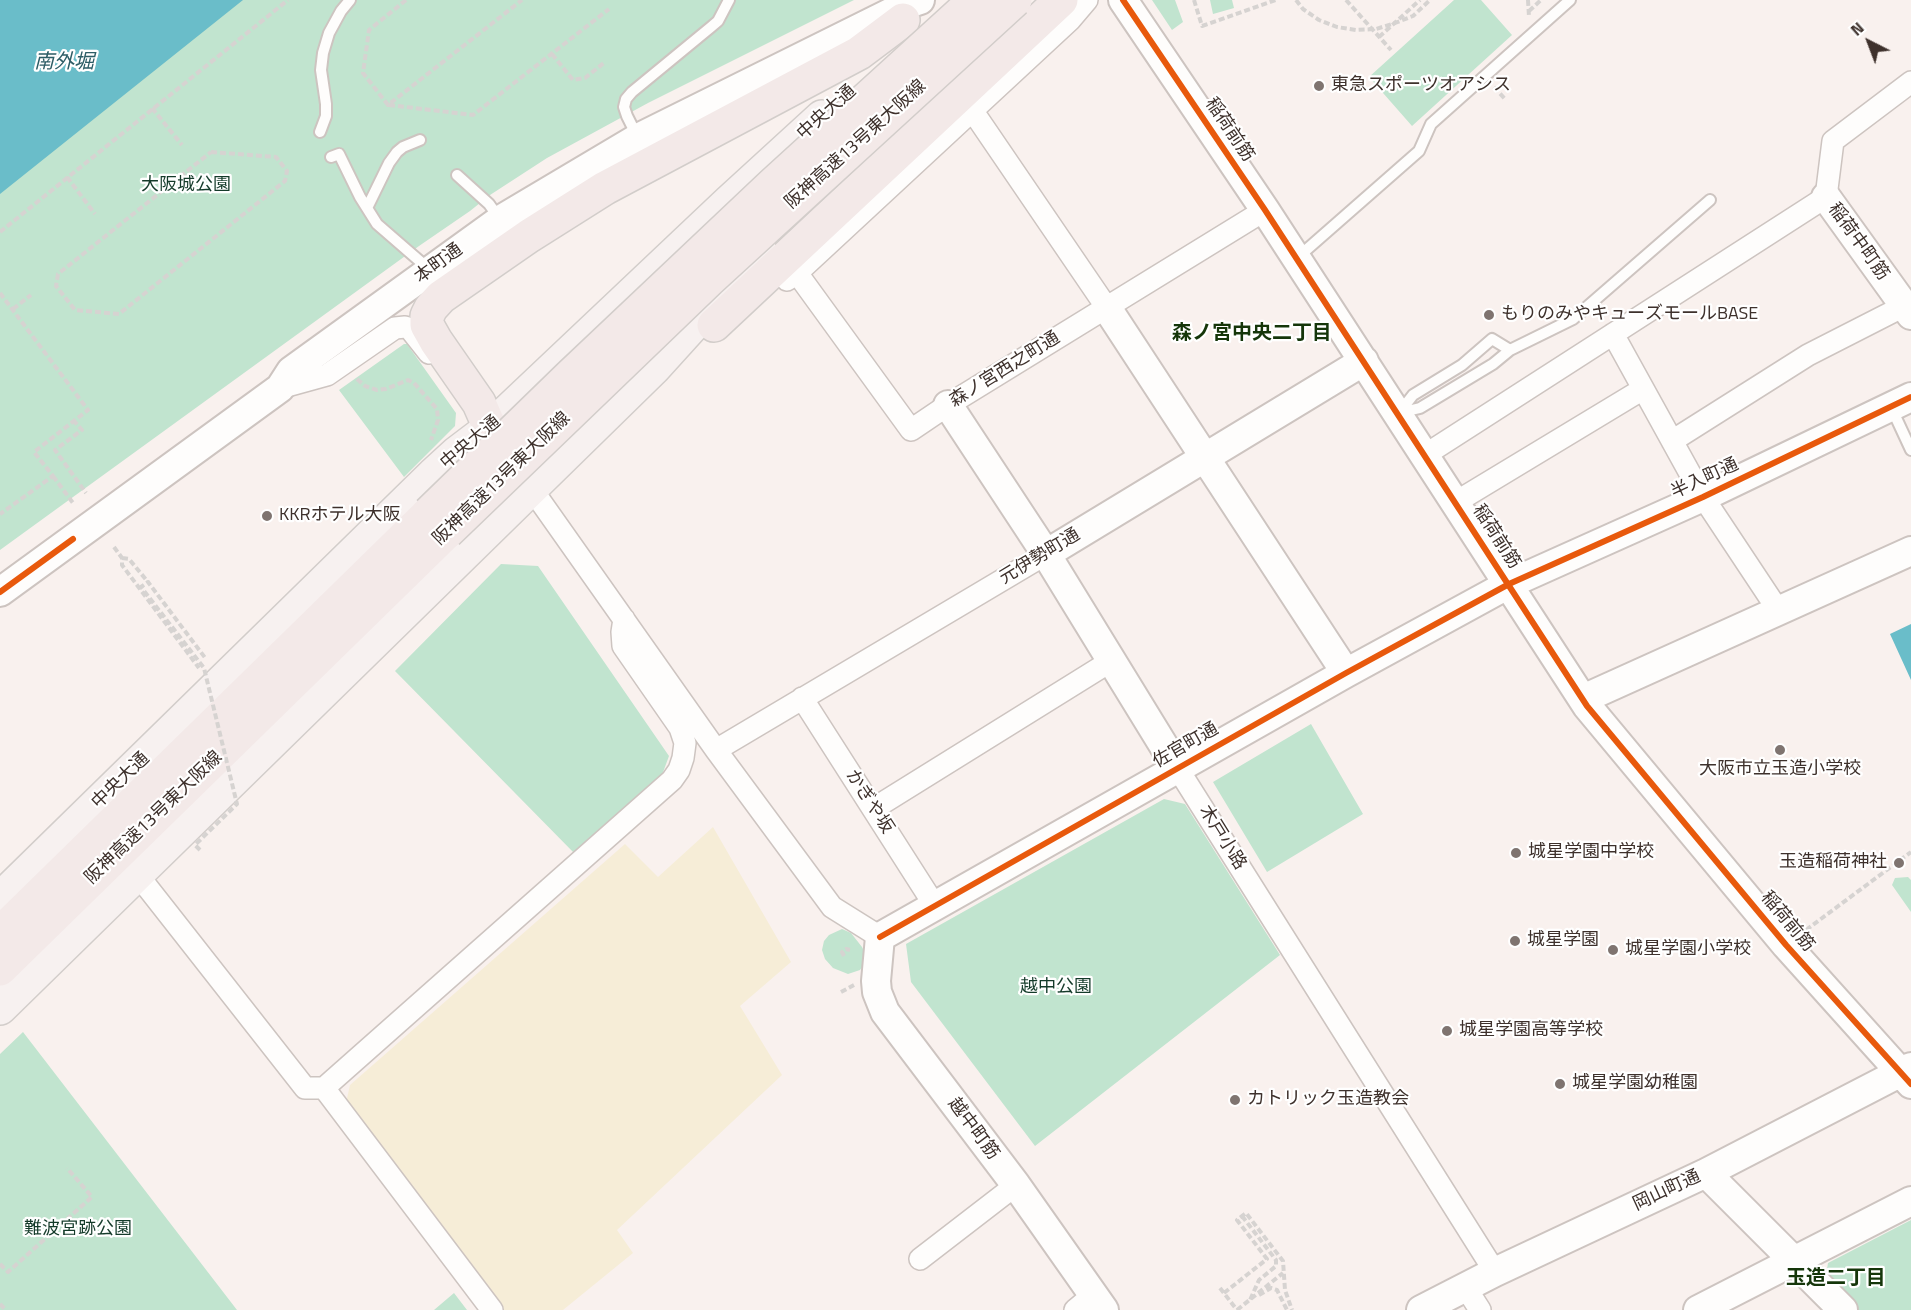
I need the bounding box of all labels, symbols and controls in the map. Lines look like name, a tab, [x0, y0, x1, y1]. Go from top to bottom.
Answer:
north arrow	[1839, 12, 1899, 72]
text: N	[1845, 16, 1869, 41]
water label: 南外堀	[34, 51, 94, 75]
place label: 東急スポーツオアシス	[1331, 75, 1511, 97]
street label: 阪神高速13号東大阪線	[781, 76, 931, 214]
marker: 東急スポーツオアシス	[1312, 79, 1326, 93]
street label: 中央大通	[793, 81, 861, 145]
street label: 稲荷前筋	[1200, 94, 1258, 166]
park label: 大阪城公園	[141, 175, 231, 197]
street label: 稲荷中町筋	[1823, 199, 1893, 285]
street label: 本町通	[411, 239, 467, 289]
place label: もりのみやキューズモールBASE	[1501, 304, 1758, 326]
marker: もりのみやキューズモールBASE	[1482, 308, 1496, 322]
district label: 森ノ宮中央二丁目	[1172, 322, 1332, 346]
street label: 森ノ宮西之町通	[946, 327, 1064, 413]
street label: 阪神高速13号東大阪線	[429, 408, 575, 550]
street label: 中央大通	[436, 412, 506, 474]
street label: 半入町通	[1668, 454, 1742, 504]
street label: 稲荷前筋	[1467, 501, 1525, 573]
place label: KKRホテル大阪	[279, 505, 401, 527]
marker: KKRホテル大阪	[260, 509, 274, 523]
street label: 元伊勢町通	[996, 525, 1084, 589]
street label: 佐官町通	[1149, 719, 1223, 773]
marker: 大阪市立玉造小学校	[1773, 743, 1787, 757]
street label: 阪神高速13号東大阪線	[81, 747, 227, 889]
street label: 中央大通	[88, 748, 154, 814]
place label: 大阪市立玉造小学校	[1699, 759, 1861, 781]
street label: かぎや坂	[840, 766, 898, 838]
street label: 木戸小路	[1194, 802, 1250, 874]
place label: 城星学園中学校	[1528, 842, 1654, 864]
marker: 城星学園中学校	[1509, 846, 1523, 860]
place label: 玉造稲荷神社	[1779, 852, 1887, 874]
marker: 玉造稲荷神社	[1892, 856, 1906, 870]
street label: 稲荷前筋	[1756, 887, 1818, 957]
place label: 城星学園	[1527, 930, 1599, 952]
marker: 城星学園	[1508, 934, 1522, 948]
place label: 城星学園小学校	[1625, 939, 1751, 961]
marker: 城星学園小学校	[1606, 943, 1620, 957]
park label: 越中公園	[1020, 977, 1092, 999]
place label: 城星学園高等学校	[1459, 1020, 1603, 1042]
marker: 城星学園高等学校	[1440, 1024, 1454, 1038]
place label: 城星学園幼稚園	[1572, 1073, 1698, 1095]
marker: 城星学園幼稚園	[1553, 1077, 1567, 1091]
place label: カトリック玉造教会	[1247, 1089, 1409, 1111]
marker: カトリック玉造教会	[1228, 1093, 1242, 1107]
street label: 越中町筋	[943, 1094, 1003, 1164]
street label: 岡山町通	[1630, 1166, 1704, 1216]
park label: 難波宮跡公園	[24, 1219, 132, 1241]
district label: 玉造二丁目	[1786, 1267, 1886, 1291]

